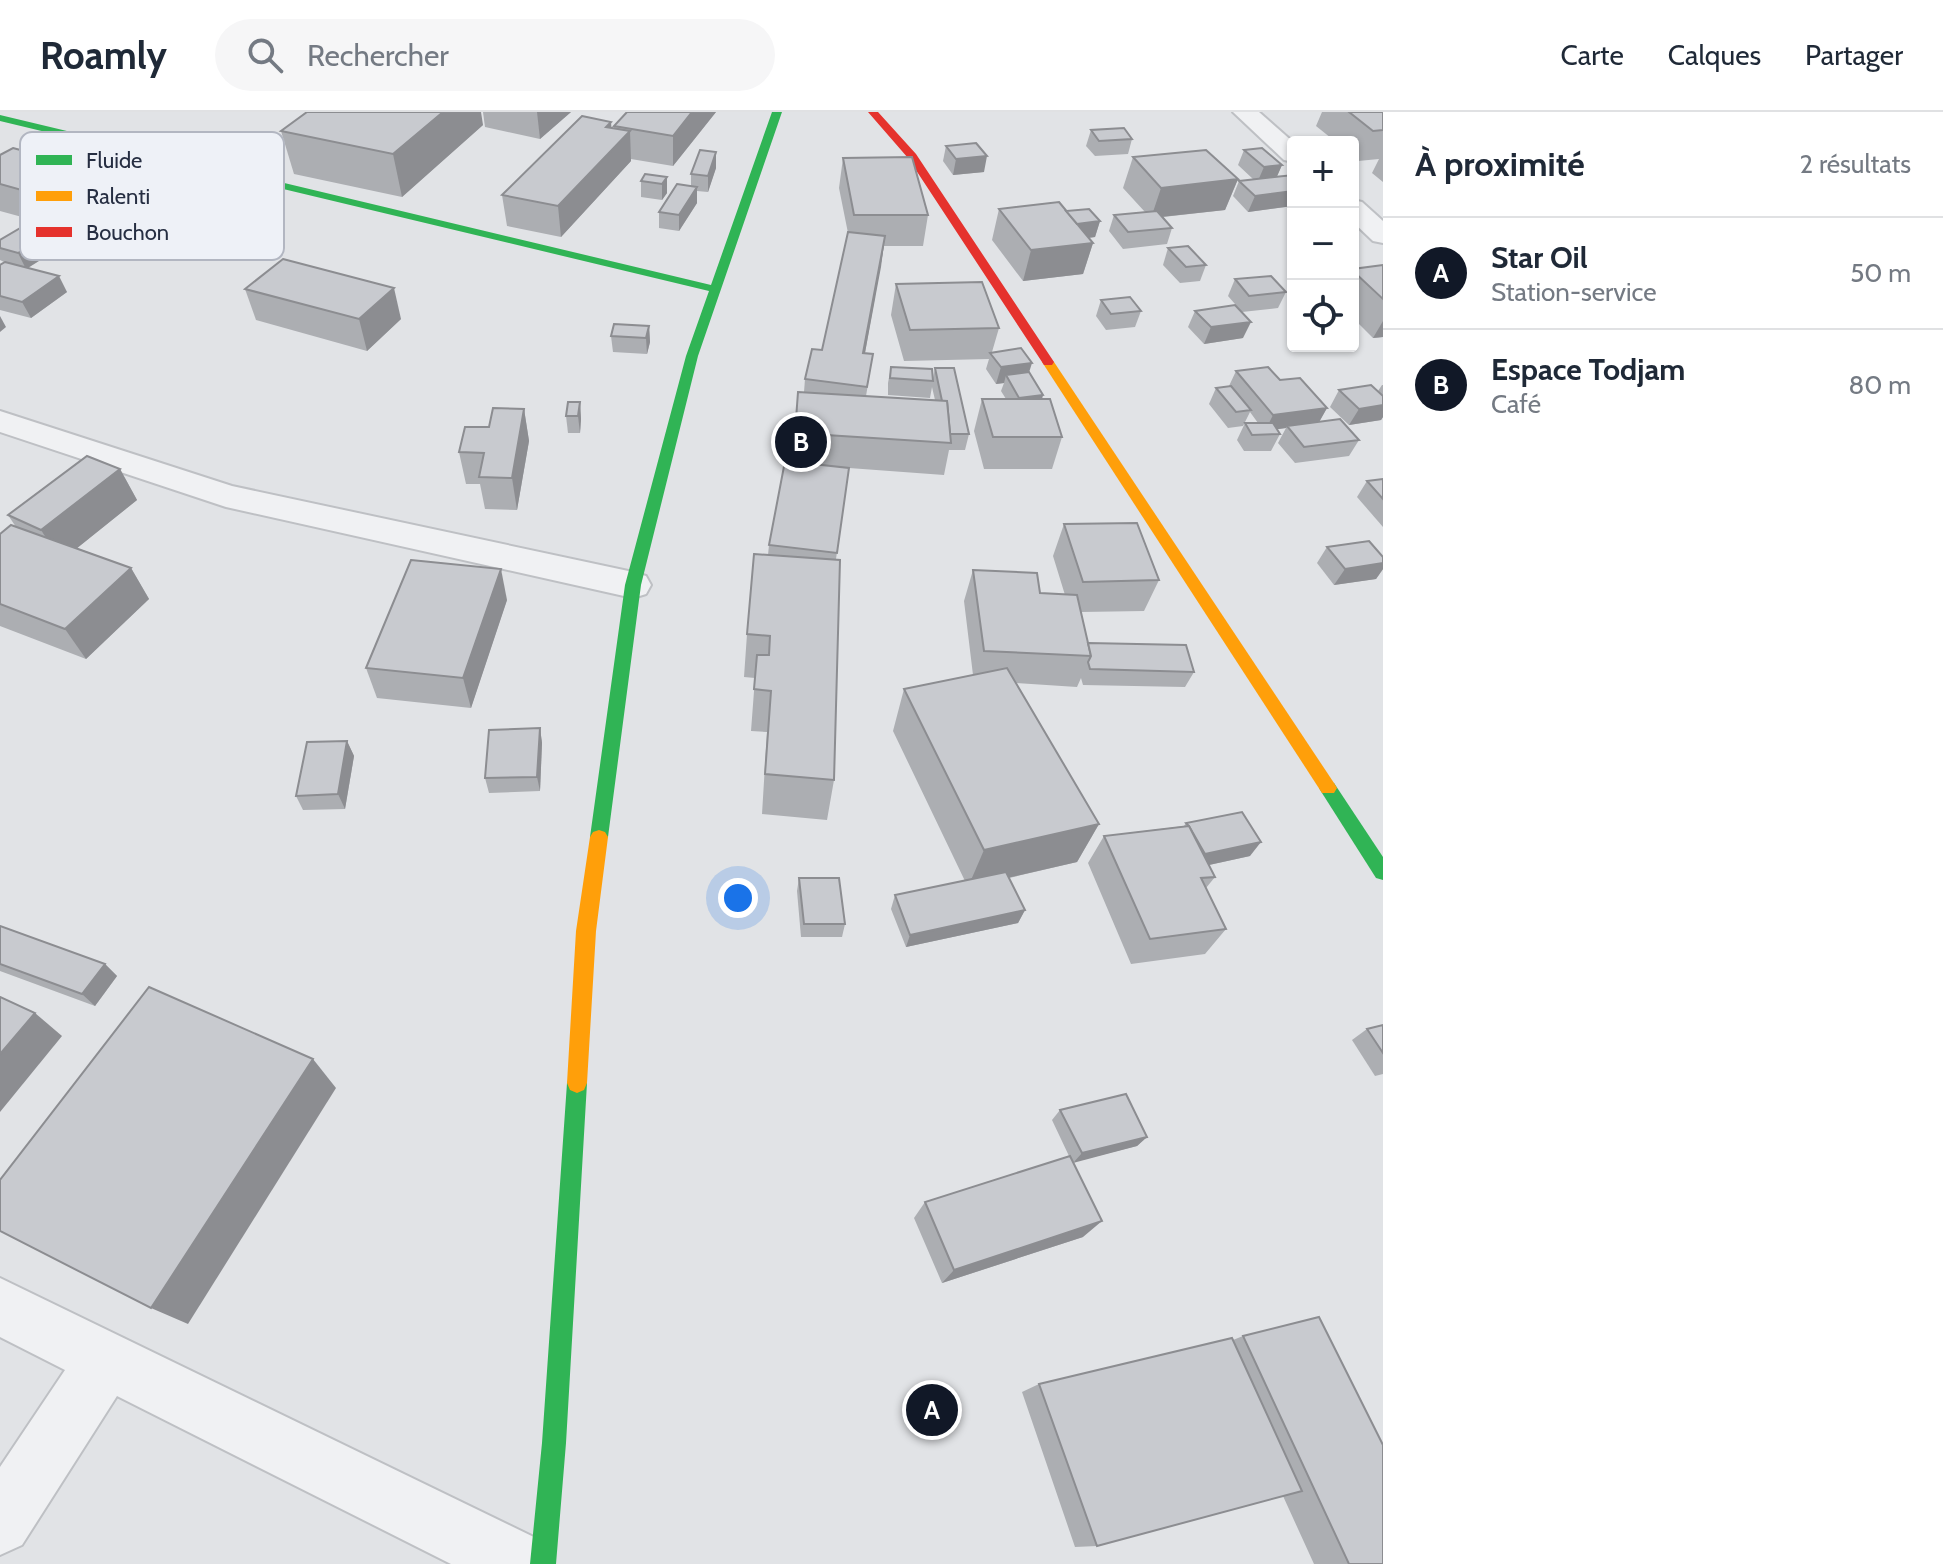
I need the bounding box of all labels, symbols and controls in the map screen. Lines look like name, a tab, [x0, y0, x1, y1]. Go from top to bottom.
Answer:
search box	[215, 19, 775, 91]
text: Roamly	[40, 32, 167, 79]
icon: search	[243, 33, 287, 77]
text: Rechercher	[307, 37, 449, 74]
text: Carte	[1561, 38, 1624, 72]
text: Calques	[1668, 38, 1761, 72]
text: Partager	[1805, 38, 1903, 72]
legend	[20, 132, 284, 260]
map controls	[1287, 136, 1359, 352]
button: +	[1287, 136, 1359, 208]
text: À proximité	[1415, 143, 1585, 185]
text: Fluide	[86, 147, 142, 174]
text: 2 résultats	[1799, 148, 1911, 180]
text: Ralenti	[86, 183, 150, 210]
button: −	[1287, 208, 1359, 280]
text: Bouchon	[86, 219, 169, 246]
text: Star Oil	[1491, 239, 1588, 276]
text: A	[1433, 257, 1449, 289]
text: 50 m	[1850, 257, 1911, 289]
text: Station-service	[1491, 276, 1656, 308]
button: locate	[1287, 280, 1359, 352]
text: Espace Todjam	[1491, 351, 1685, 388]
text: B	[1433, 369, 1449, 401]
text: 80 m	[1848, 369, 1911, 401]
text: Café	[1491, 388, 1541, 420]
pin: B	[775, 412, 827, 472]
your location	[718, 878, 758, 918]
pin: A	[906, 1380, 958, 1440]

